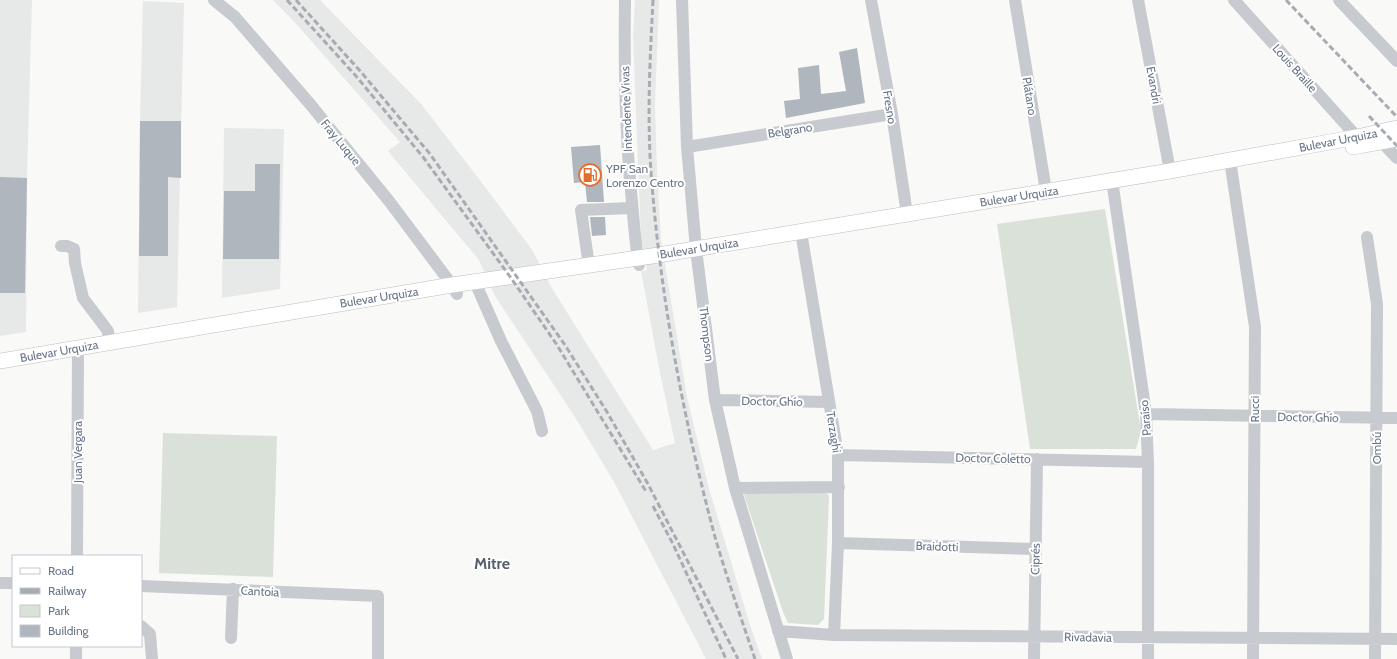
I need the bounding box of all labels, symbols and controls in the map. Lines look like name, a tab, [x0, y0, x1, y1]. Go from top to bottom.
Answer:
street label: Louis Braille	[1269, 41, 1321, 95]
street label: Evandri	[1143, 65, 1165, 105]
street label: Intendente Vivas	[617, 66, 635, 152]
street label: Plátano	[1020, 76, 1040, 117]
street label: Fresno	[880, 89, 900, 125]
street label: Fray Luque	[318, 116, 364, 168]
street label: Belgrano	[767, 119, 814, 141]
street label: Bulevar Urquiza	[1298, 125, 1379, 155]
place label: YPF San Lorenzo Centro	[605, 161, 684, 190]
fuel station icon: YPF San Lorenzo Centro	[577, 162, 603, 188]
street label: Bulevar Urquiza	[979, 182, 1060, 210]
street label: Bulevar Urquiza	[659, 234, 740, 262]
street label: Bulevar Urquiza	[339, 283, 420, 311]
street label: Thompson	[696, 306, 718, 362]
street label: Bulevar Urquiza	[19, 337, 100, 365]
street label: Doctor Ghío	[741, 393, 803, 409]
street label: Rucci	[1247, 396, 1262, 422]
street label: Paraíso	[1136, 399, 1154, 437]
street label: Doctor Ghío	[1277, 409, 1339, 425]
street label: Terzaghi	[823, 410, 845, 454]
street label: Juan Vergara	[70, 421, 85, 484]
street label: Ombú	[1369, 432, 1384, 464]
street label: Doctor Coletto	[955, 450, 1031, 466]
street label: Braidotti	[915, 538, 959, 554]
street label: Ciprés	[1027, 543, 1043, 575]
district label: Mitre	[474, 554, 510, 573]
legend	[12, 555, 142, 647]
text: Road	[48, 563, 74, 578]
street label: Cantoia	[240, 582, 280, 600]
text: Railway	[48, 583, 86, 598]
text: Park	[48, 603, 70, 618]
text: Building	[48, 623, 90, 638]
street label: Rivadavia	[1064, 629, 1112, 645]

